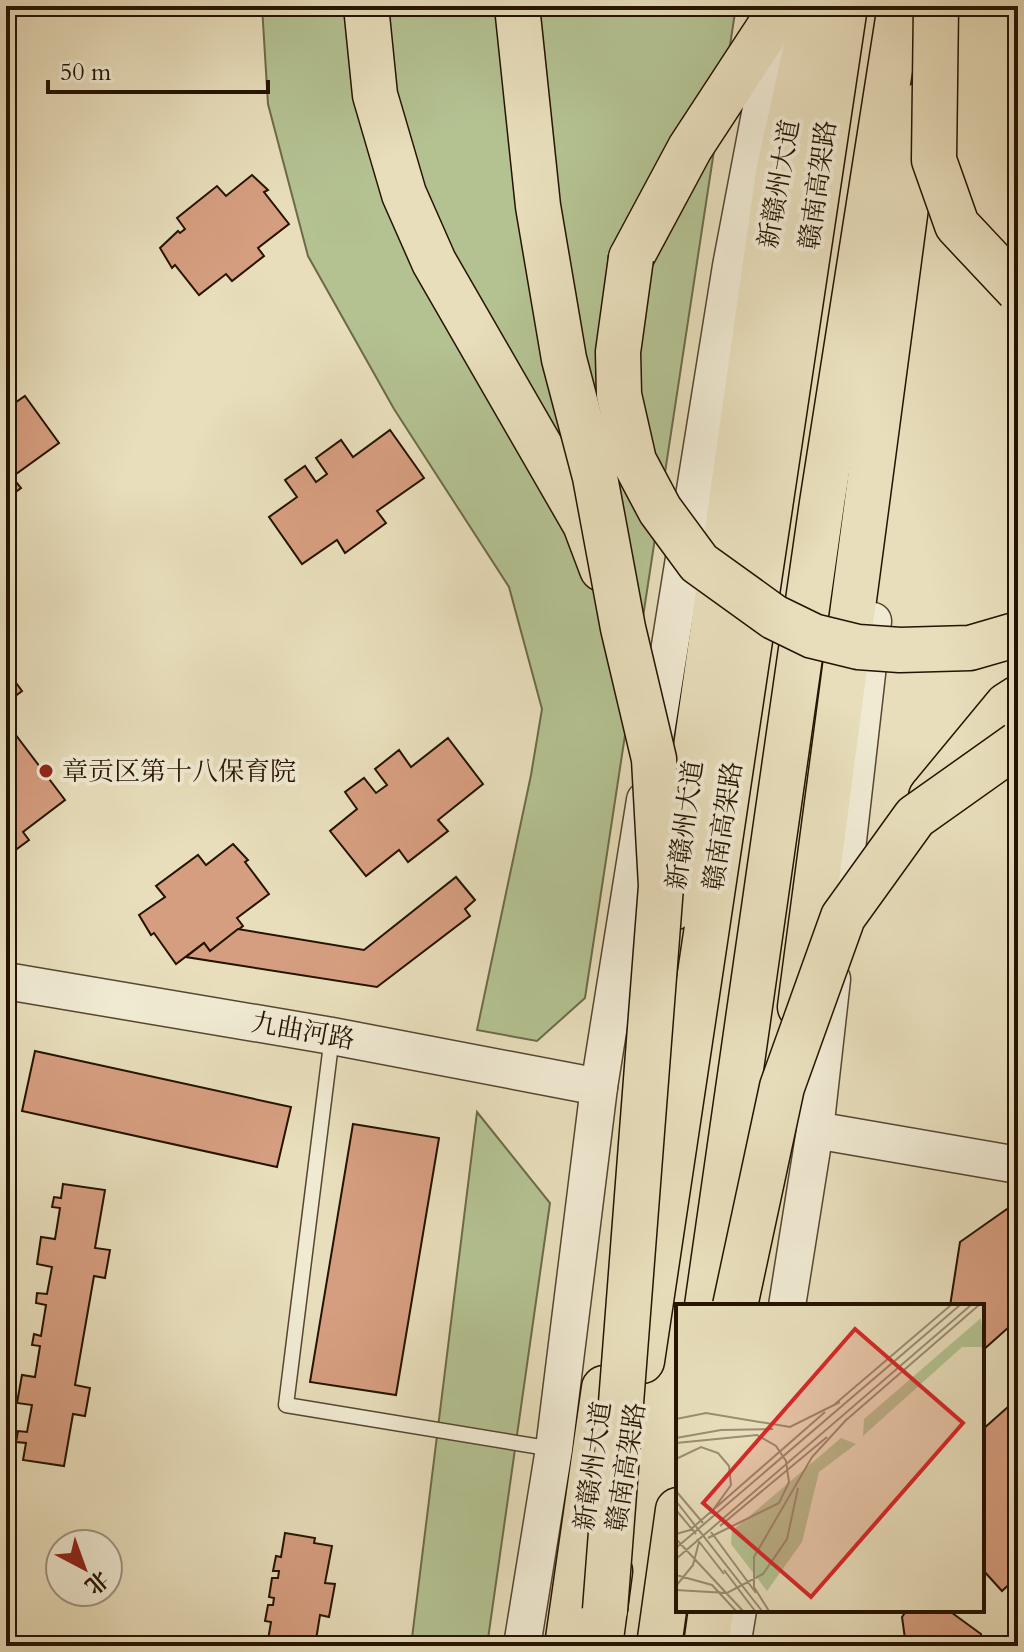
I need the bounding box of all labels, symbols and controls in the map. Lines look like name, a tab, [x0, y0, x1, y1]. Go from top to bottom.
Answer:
scale bar	[48, 44, 268, 94]
text: 50 m	[60, 56, 112, 89]
street label: 新赣州大道	[750, 117, 808, 251]
street label: 赣南高架路	[792, 118, 844, 252]
place label: 章贡区第十八保育院	[62, 754, 296, 789]
street label: 新赣州大道	[659, 758, 711, 892]
street label: 赣南高架路	[696, 759, 750, 893]
marker: 章贡区第十八保育院	[37, 762, 55, 780]
street label: 九曲河路	[249, 1005, 357, 1057]
inset map	[676, 1304, 984, 1612]
street label: 新赣州大道	[567, 1399, 619, 1533]
street label: 赣南高架路	[599, 1400, 653, 1534]
north arrow	[44, 1528, 124, 1608]
text: 北	[78, 1564, 115, 1601]

